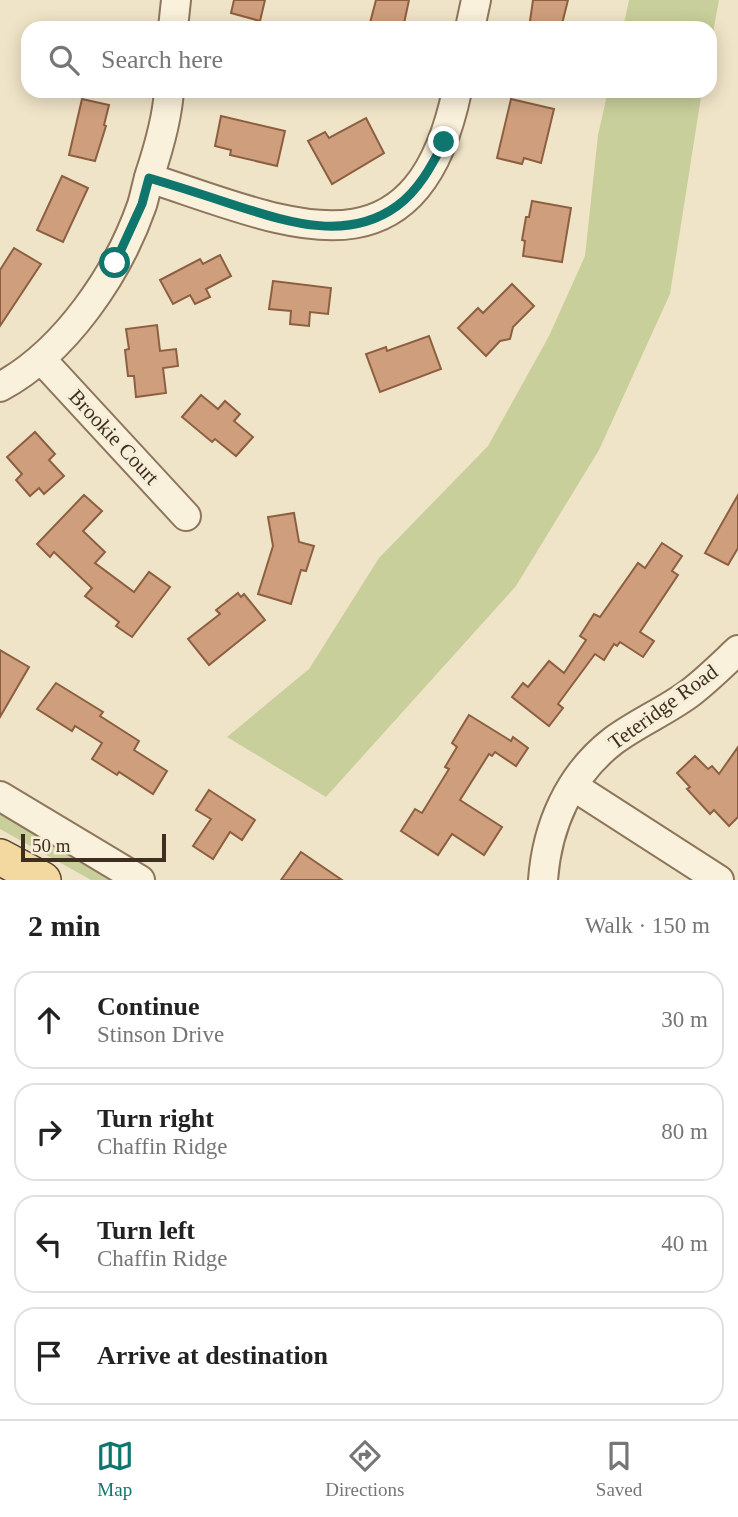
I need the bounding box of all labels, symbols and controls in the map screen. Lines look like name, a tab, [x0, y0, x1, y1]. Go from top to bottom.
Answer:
search box	[21, 21, 717, 98]
icon: search	[45, 41, 83, 79]
text: Search here	[101, 45, 223, 74]
route end	[428, 126, 459, 157]
route start	[99, 247, 130, 278]
street label: Brookie Court	[64, 385, 164, 489]
street label: Teteridge Road	[604, 659, 722, 754]
scale bar	[21, 831, 166, 863]
text: 50 m	[32, 835, 71, 856]
text: 2 min	[28, 909, 101, 942]
text: Walk · 150 m	[585, 913, 710, 938]
text: Continue	[97, 992, 200, 1021]
icon: ahead	[30, 1001, 68, 1039]
text: 30 m	[661, 1007, 708, 1032]
text: Stinson Drive	[97, 1022, 224, 1047]
text: Turn right	[97, 1104, 214, 1133]
icon: right	[30, 1113, 68, 1151]
text: 80 m	[661, 1119, 708, 1144]
text: Chaffin Ridge	[97, 1134, 228, 1159]
text: Turn left	[97, 1216, 195, 1245]
icon: left	[30, 1225, 68, 1263]
text: 40 m	[661, 1231, 708, 1256]
text: Chaffin Ridge	[97, 1246, 228, 1271]
icon: arrive	[30, 1337, 68, 1375]
text: Arrive at destination	[97, 1341, 328, 1370]
tab: Map	[96, 1437, 134, 1501]
tab: Directions	[325, 1437, 404, 1501]
tab: Saved	[596, 1437, 642, 1501]

